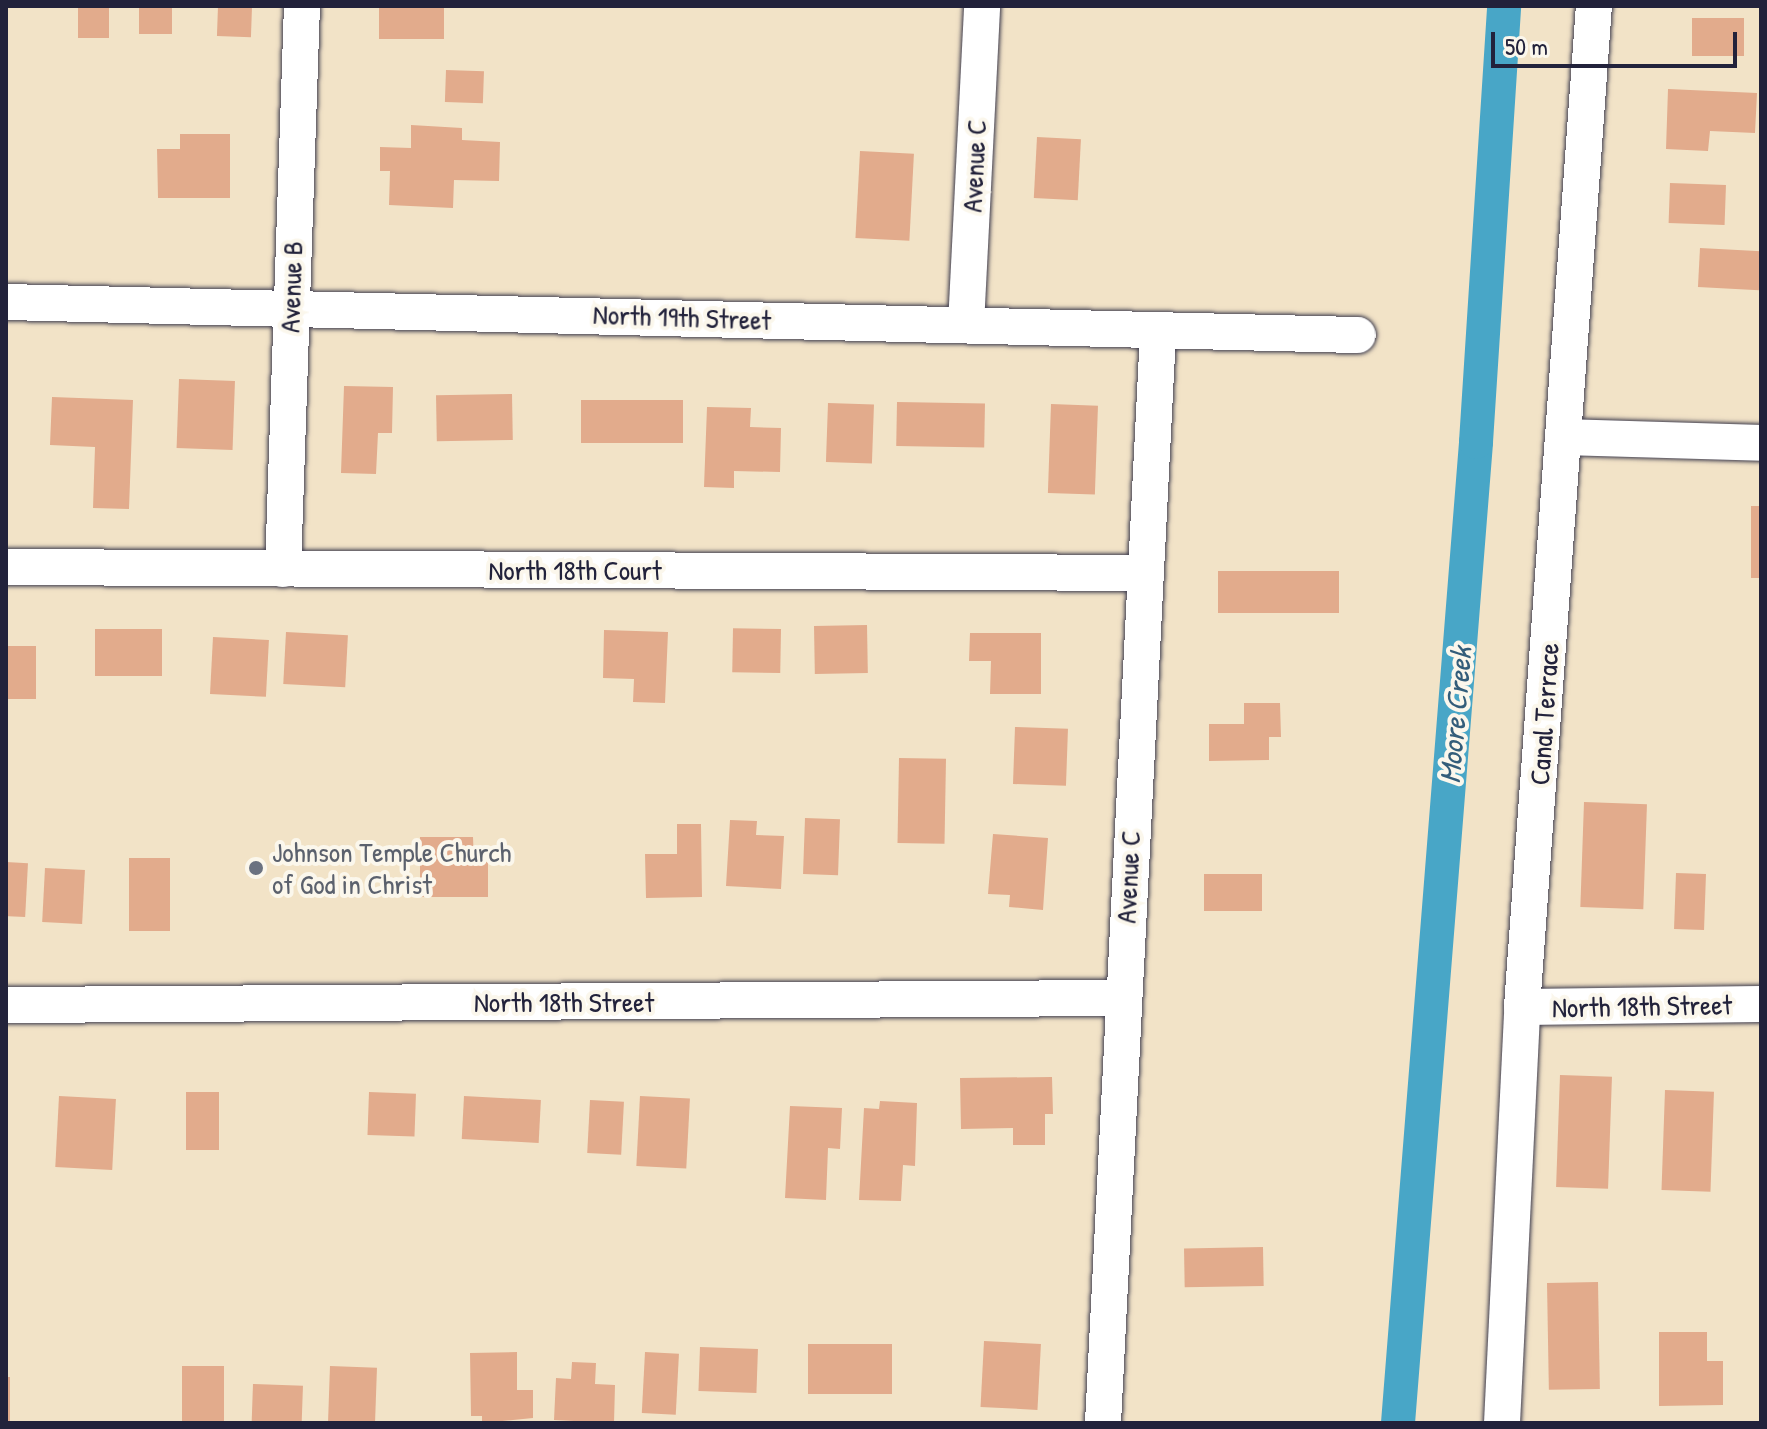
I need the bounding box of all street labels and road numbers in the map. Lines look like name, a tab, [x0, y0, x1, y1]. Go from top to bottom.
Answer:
street label: Avenue C	[955, 119, 993, 213]
street label: Avenue B	[273, 241, 309, 333]
street label: North 19th Street	[592, 297, 772, 337]
street label: North 18th Court	[488, 553, 662, 587]
street label: Canal Terrace	[1522, 642, 1566, 786]
street label: Avenue C	[1109, 830, 1147, 924]
street label: North 18th Street	[474, 985, 654, 1019]
street label: North 18th Street	[1552, 988, 1732, 1024]

